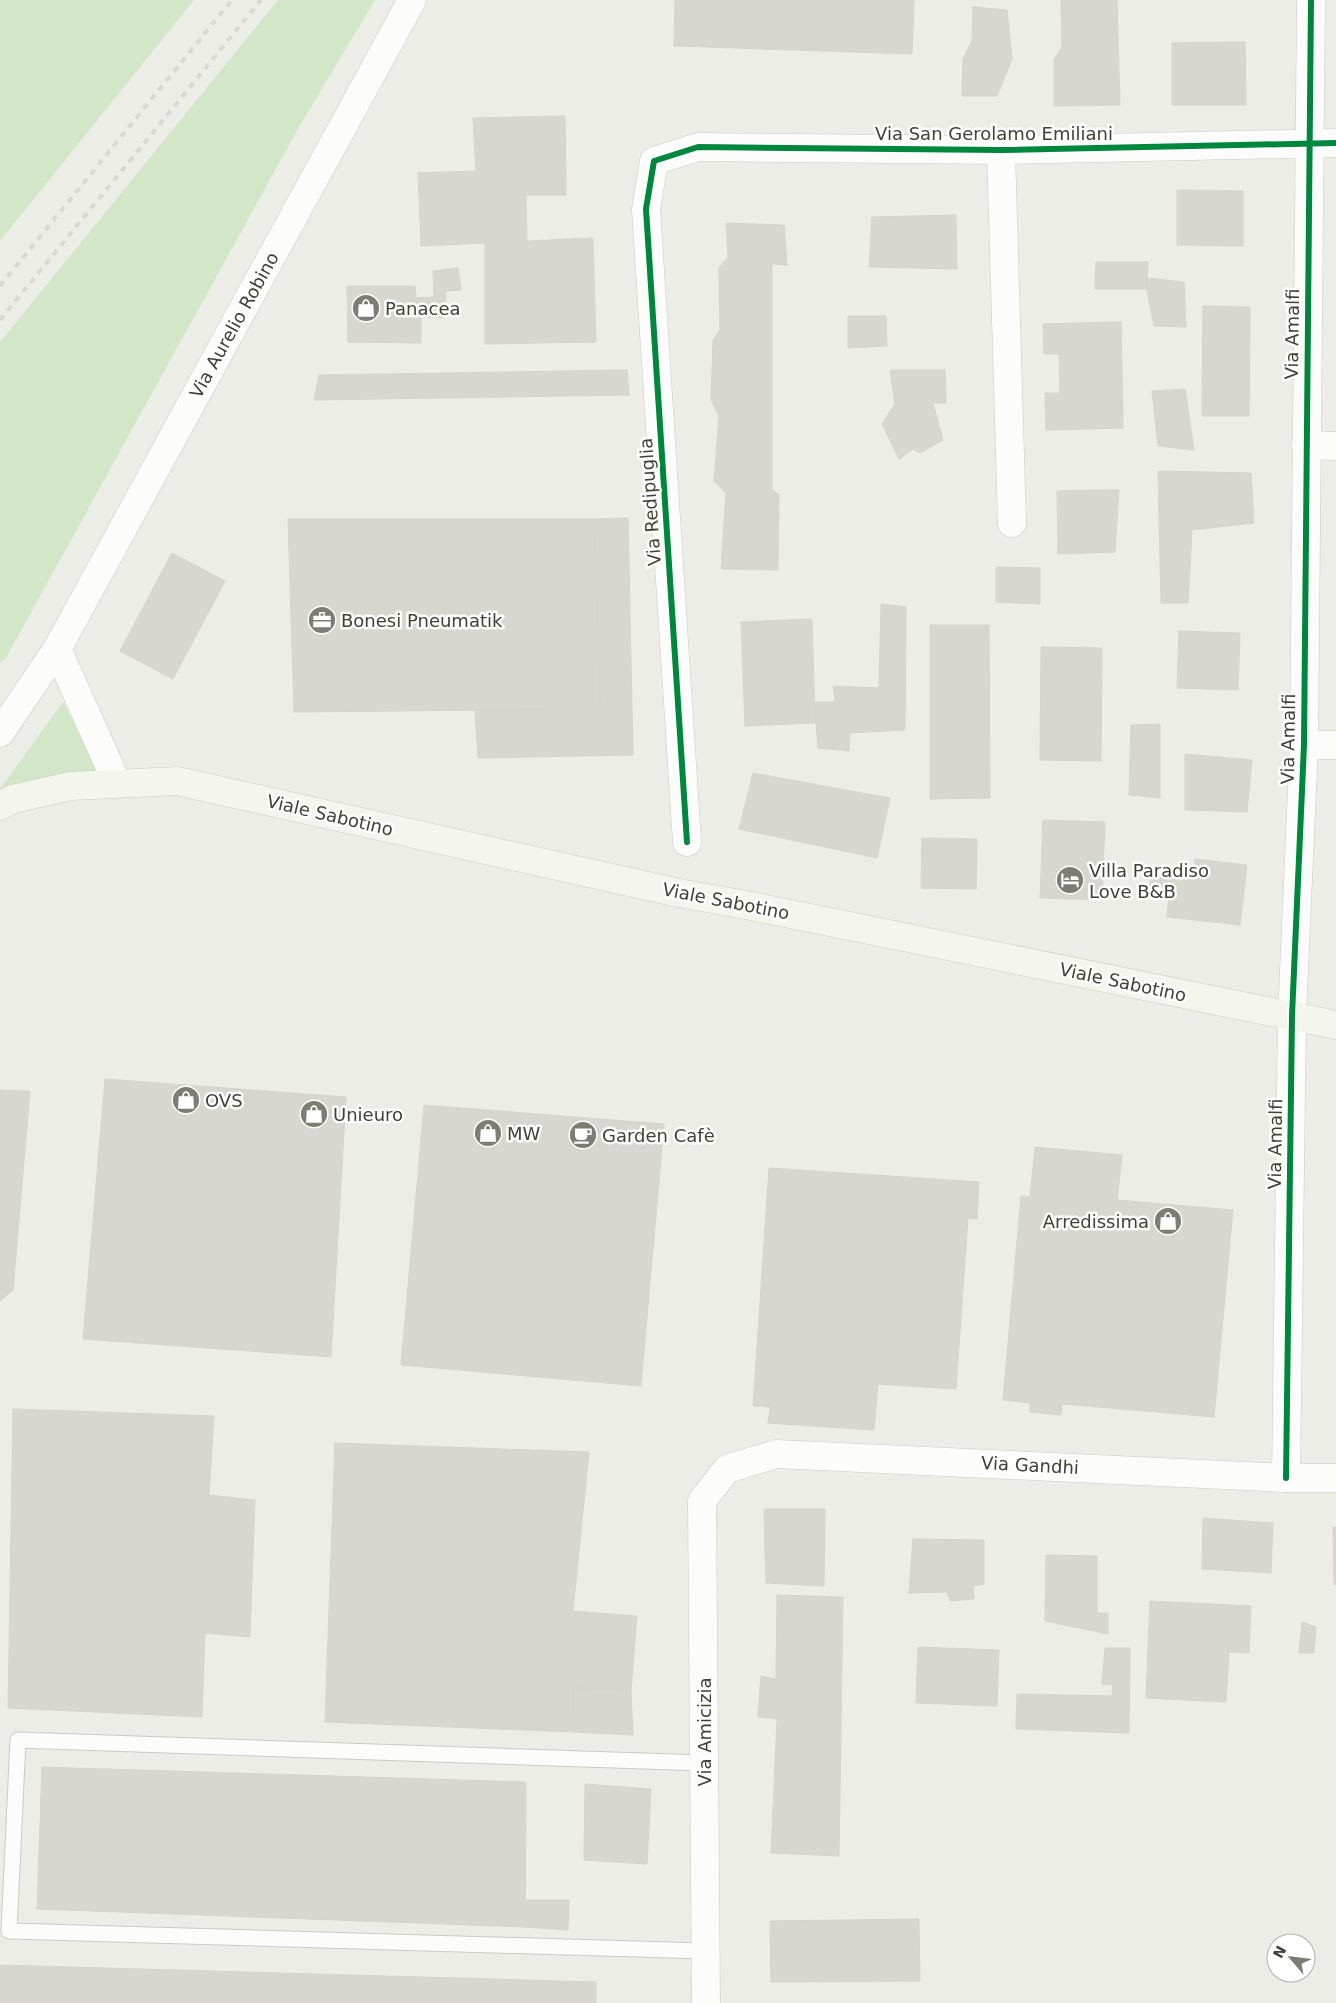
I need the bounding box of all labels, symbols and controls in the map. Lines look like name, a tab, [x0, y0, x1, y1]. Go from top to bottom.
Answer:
street label: Via San Gerolamo Emiliani	[875, 123, 1113, 144]
street label: Via Aurelio Robino	[185, 248, 283, 402]
street label: Via Amalfi	[1281, 288, 1303, 380]
shop icon: Panacea	[351, 293, 381, 323]
place label: Panacea	[385, 298, 461, 319]
street label: Via Redipuglia	[635, 437, 665, 567]
office icon: Bonesi Pneumatik	[307, 605, 337, 635]
place label: Bonesi Pneumatik	[341, 610, 503, 631]
street label: Via Amalfi	[1277, 693, 1299, 785]
street label: Viale Sabotino	[265, 790, 395, 840]
place label: Villa Paradiso Love B&B	[1089, 860, 1209, 902]
hotel icon: Villa Paradiso Love B&B	[1055, 865, 1085, 895]
street label: Viale Sabotino	[661, 878, 791, 924]
street label: Viale Sabotino	[1058, 958, 1188, 1006]
shop icon: OVS	[171, 1085, 201, 1115]
place label: OVS	[205, 1090, 243, 1111]
street label: Via Amalfi	[1264, 1098, 1286, 1190]
shop icon: Unieuro	[299, 1099, 329, 1129]
place label: Unieuro	[333, 1104, 403, 1125]
shop icon: MW	[473, 1118, 503, 1148]
cafe icon: Garden Cafè	[568, 1120, 598, 1150]
place label: MW	[507, 1123, 541, 1144]
place label: Garden Cafè	[602, 1125, 715, 1146]
shop icon: Arredissima	[1153, 1206, 1183, 1236]
place label: Arredissima	[1043, 1211, 1149, 1232]
street label: Via Gandhi	[981, 1452, 1079, 1478]
street label: Via Amicizia	[694, 1678, 715, 1786]
north arrow	[1266, 1933, 1316, 1983]
text: N	[1270, 1943, 1289, 1961]

